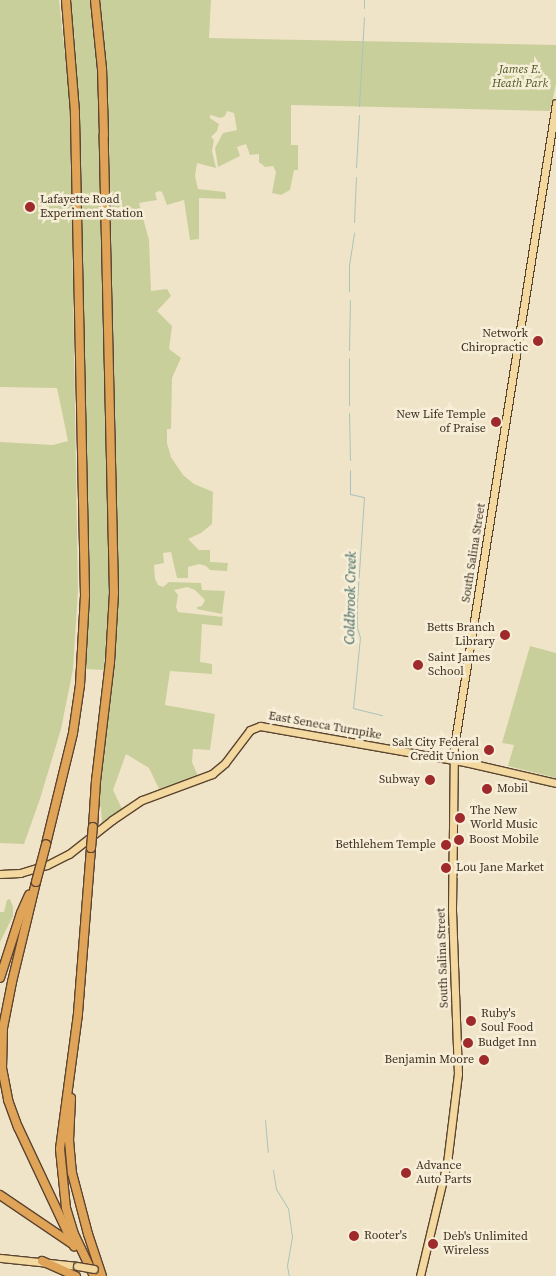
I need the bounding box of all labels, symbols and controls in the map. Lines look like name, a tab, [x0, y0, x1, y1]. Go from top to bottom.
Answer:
park label: James E. Heath Park	[492, 63, 548, 91]
place label: Lafayette Road Experiment Station	[40, 193, 143, 221]
marker: Lafayette Road Experiment Station	[24, 201, 36, 213]
place label: Network Chiropractic	[461, 327, 528, 355]
marker: Network Chiropractic	[532, 335, 544, 347]
place label: New Life Temple of Praise	[396, 408, 486, 436]
marker: New Life Temple of Praise	[490, 416, 502, 428]
street label: South Salina Street	[459, 502, 489, 604]
water label: Coldbrook Creek	[341, 551, 359, 645]
place label: Betts Branch Library	[427, 621, 495, 649]
marker: Betts Branch Library	[499, 629, 511, 641]
place label: Saint James School	[428, 651, 490, 679]
marker: Saint James School	[412, 659, 424, 671]
street label: East Seneca Turnpike	[267, 709, 383, 743]
place label: Salt City Federal Credit Union	[392, 736, 479, 764]
marker: Salt City Federal Credit Union	[483, 744, 495, 756]
place label: Subway	[379, 773, 420, 787]
marker: Subway	[424, 774, 436, 786]
place label: Mobil	[497, 782, 528, 796]
marker: Mobil	[481, 783, 493, 795]
place label: The New World Music	[470, 804, 538, 832]
marker: The New World Music	[454, 812, 466, 824]
place label: Boost Mobile	[469, 833, 539, 847]
marker: Boost Mobile	[453, 834, 465, 846]
place label: Bethlehem Temple	[335, 838, 436, 852]
marker: Bethlehem Temple	[440, 839, 452, 851]
place label: Lou Jane Market	[456, 861, 544, 875]
marker: Lou Jane Market	[440, 862, 452, 874]
street label: South Salina Street	[434, 908, 452, 1008]
place label: Ruby's Soul Food	[481, 1007, 533, 1035]
marker: Ruby's Soul Food	[465, 1015, 477, 1027]
place label: Budget Inn	[478, 1036, 537, 1050]
marker: Budget Inn	[462, 1037, 474, 1049]
place label: Benjamin Moore	[384, 1053, 474, 1067]
marker: Benjamin Moore	[478, 1054, 490, 1066]
place label: Advance Auto Parts	[416, 1159, 472, 1187]
marker: Advance Auto Parts	[400, 1167, 412, 1179]
place label: Rooter's	[364, 1229, 407, 1243]
marker: Rooter's	[348, 1230, 360, 1242]
place label: Deb's Unlimited Wireless	[443, 1230, 528, 1258]
marker: Deb's Unlimited Wireless	[427, 1238, 439, 1250]

